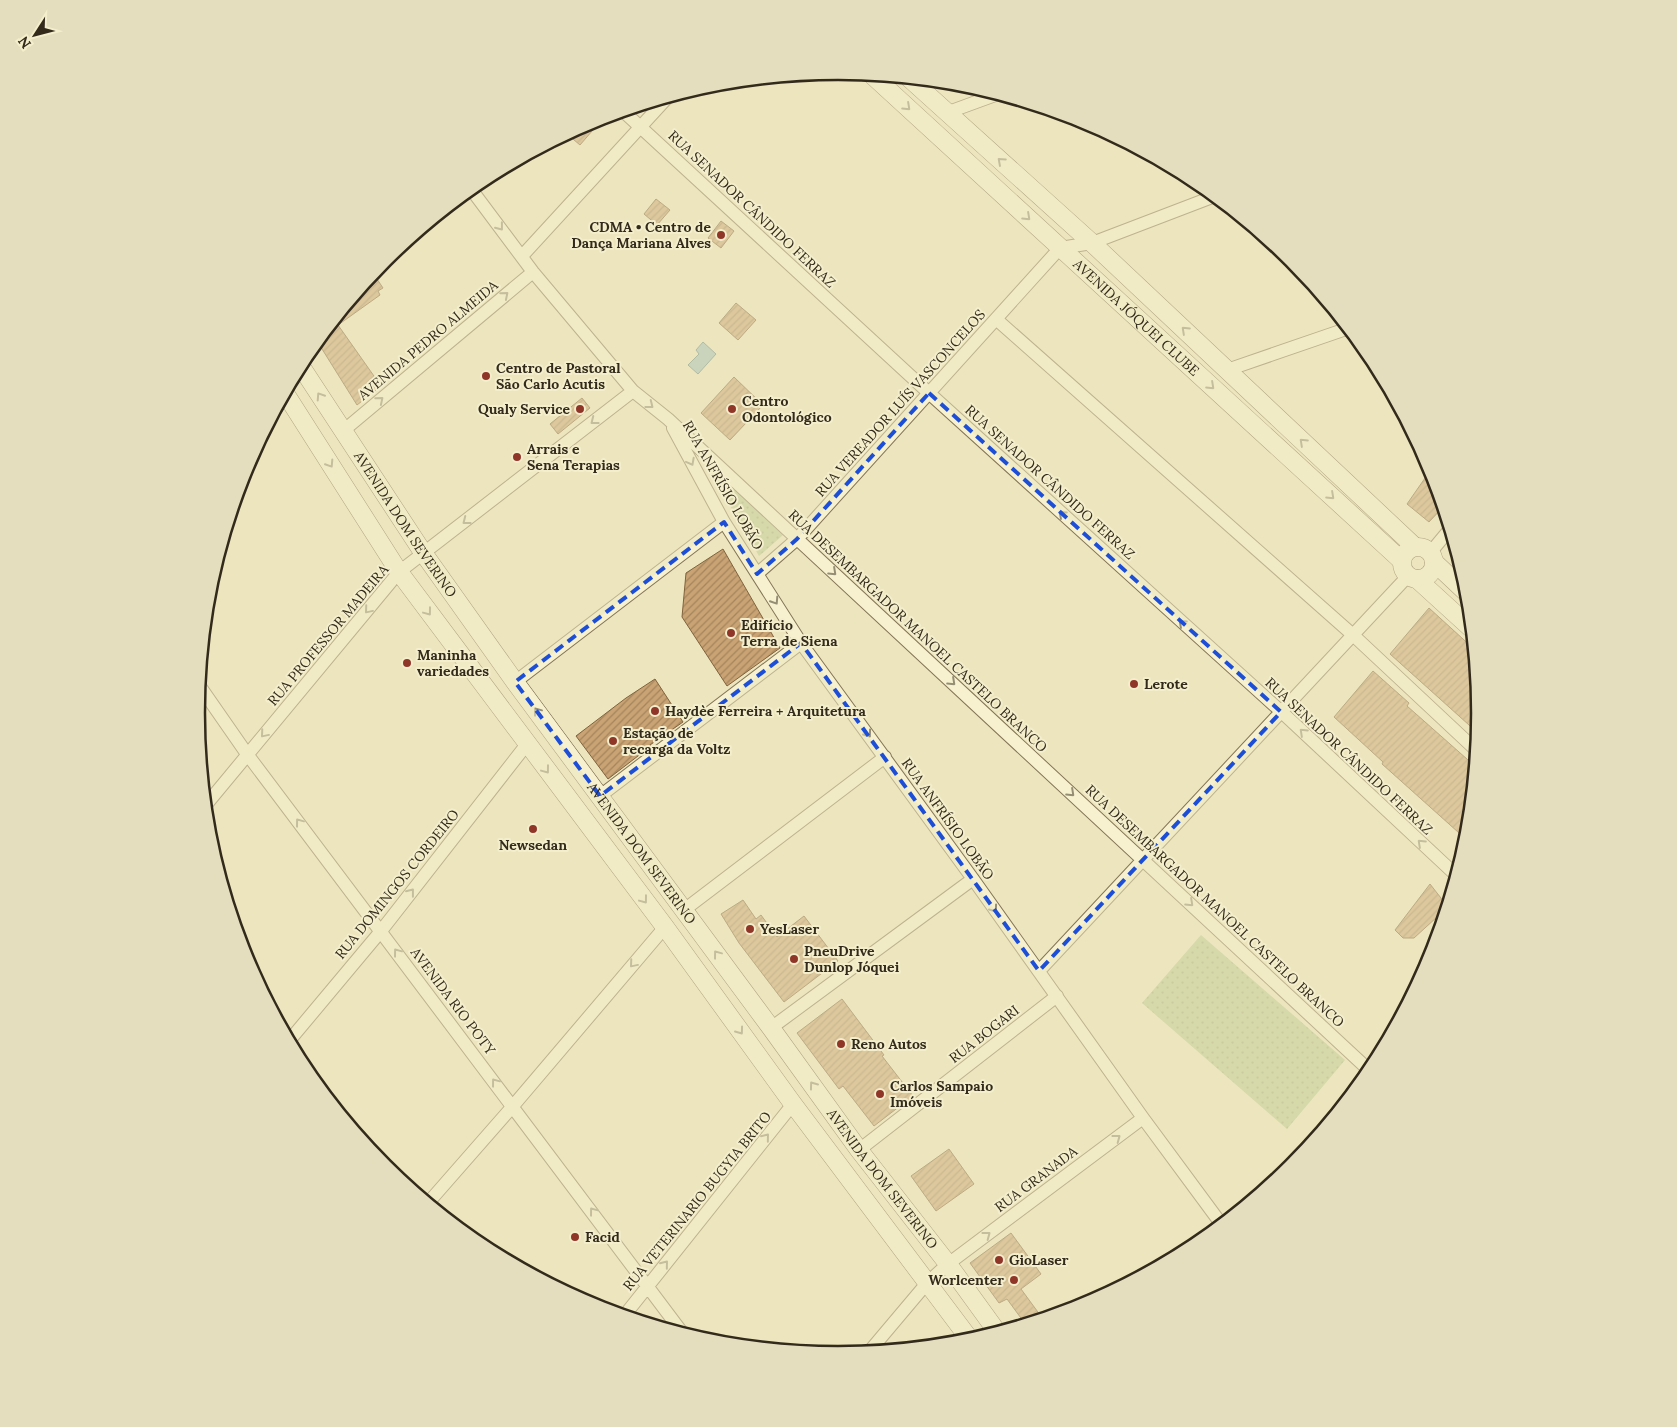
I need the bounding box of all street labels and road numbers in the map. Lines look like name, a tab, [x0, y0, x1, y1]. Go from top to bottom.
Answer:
street label: RUA SENADOR CÂNDIDO FERRAZ	[664, 126, 840, 292]
street label: AVENIDA JÓQUEI CLUBE	[1069, 254, 1203, 380]
street label: AVENIDA PEDRO ALMEIDA	[354, 276, 502, 404]
street label: RUA VEREADOR LUÍS VASCONCELOS	[811, 305, 989, 500]
street label: RUA SENADOR CÂNDIDO FERRAZ	[961, 401, 1139, 563]
street label: RUA ANFRÍSIO LOBÃO	[679, 417, 767, 553]
street label: AVENIDA DOM SEVERINO	[350, 447, 461, 601]
street label: RUA DESEMBARGADOR MANOEL CASTELO BRANCO	[785, 506, 1051, 756]
street label: RUA PROFESSOR MADEIRA	[264, 561, 393, 709]
street label: RUA SENADOR CÂNDIDO FERRAZ	[1261, 673, 1437, 839]
street label: RUA ANFRÍSIO LOBÃO	[898, 755, 998, 883]
street label: AVENIDA DOM SEVERINO	[583, 778, 700, 928]
street label: RUA DESEMBARGADOR MANOEL CASTELO BRANCO	[1082, 781, 1348, 1031]
street label: RUA DOMINGOS CORDEIRO	[331, 806, 463, 962]
street label: AVENIDA RIO POTY	[406, 943, 500, 1059]
street label: RUA BOGARI	[945, 1001, 1023, 1067]
street label: AVENIDA DOM SEVERINO	[823, 1104, 942, 1253]
street label: RUA VETERINARIO BUGYIA BRITO	[619, 1108, 775, 1294]
street label: RUA GRANADA	[991, 1142, 1081, 1216]

